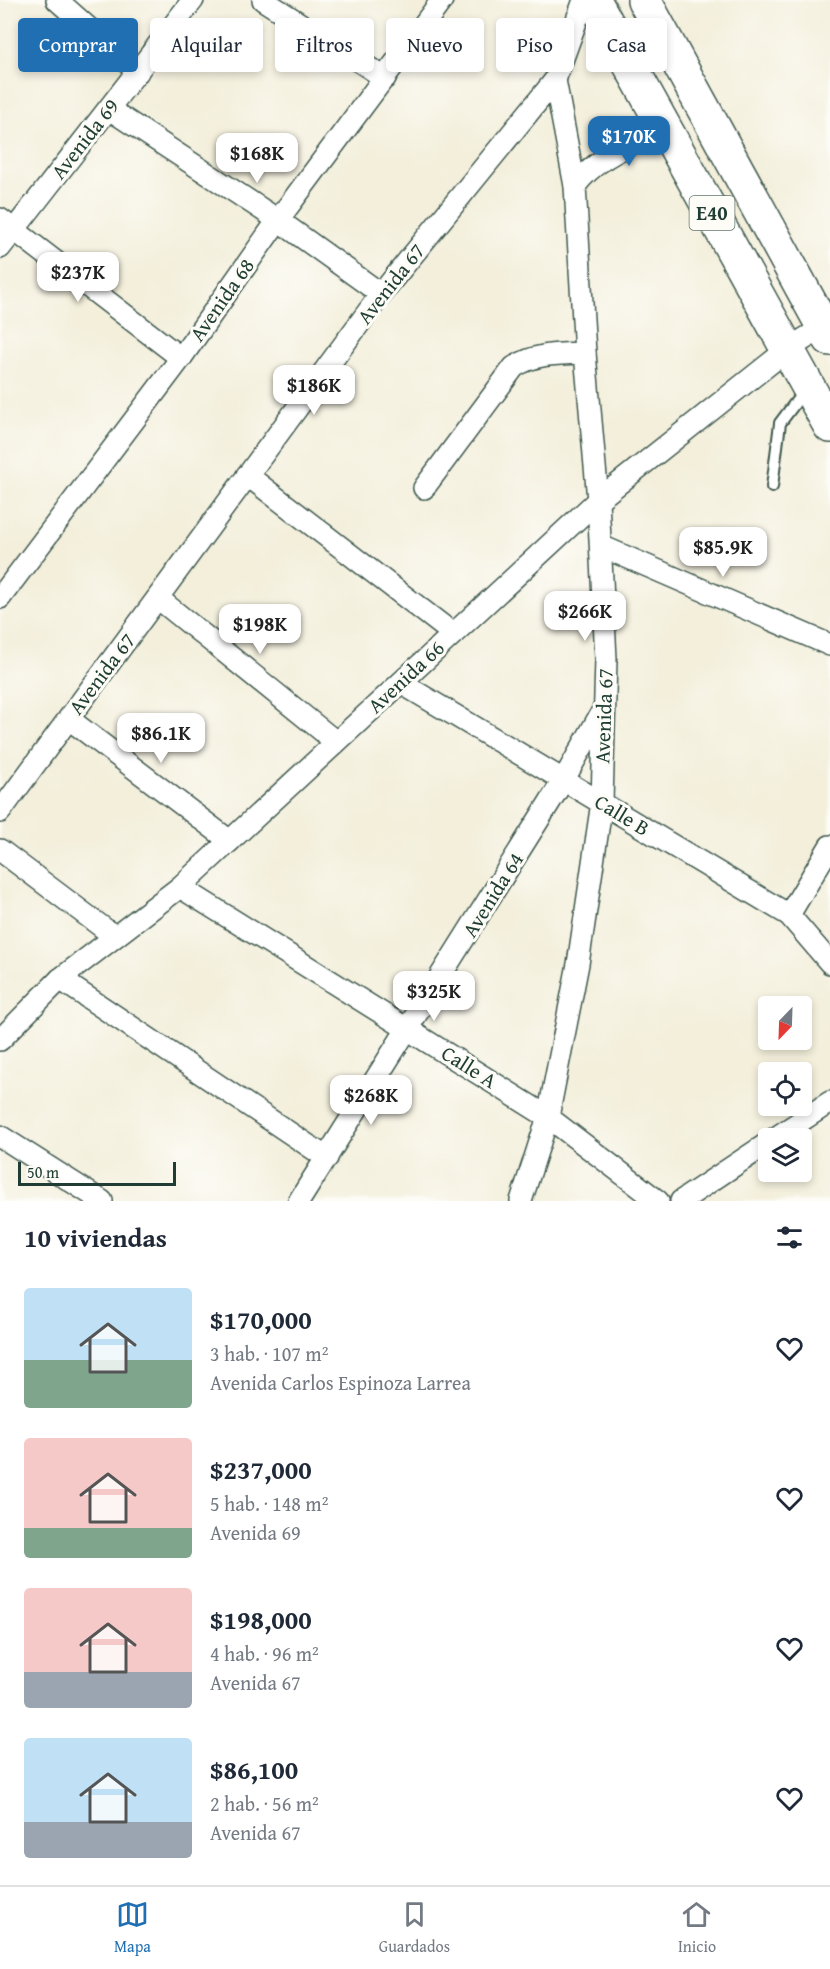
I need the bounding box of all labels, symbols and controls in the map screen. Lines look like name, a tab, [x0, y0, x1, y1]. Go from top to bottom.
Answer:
chip: Comprar	[18, 18, 138, 72]
chip: Alquilar	[150, 18, 263, 72]
chip: Filtros	[275, 18, 374, 72]
chip: Nuevo	[386, 18, 484, 72]
chip: Piso	[496, 18, 574, 72]
chip: Casa	[586, 18, 667, 72]
street label: Avenida 69	[43, 92, 126, 186]
pin: $170K	[587, 116, 671, 167]
text: $170K	[602, 121, 656, 150]
pin: $168K	[215, 133, 299, 184]
text: $168K	[230, 138, 284, 167]
road number: E40	[690, 196, 734, 230]
street label: Avenida 67	[349, 237, 432, 331]
pin: $237K	[36, 252, 120, 303]
street label: Avenida 68	[182, 252, 262, 348]
text: $237K	[51, 257, 105, 286]
pin: $186K	[272, 365, 356, 416]
text: $186K	[287, 370, 341, 399]
pin: $85.9K	[674, 527, 772, 578]
text: $85.9K	[693, 532, 753, 561]
pin: $266K	[543, 591, 627, 642]
text: $266K	[558, 596, 612, 625]
pin: $198K	[218, 604, 302, 655]
text: $198K	[233, 609, 287, 638]
street label: Avenida 67	[61, 626, 143, 721]
street label: Avenida 66	[360, 633, 451, 720]
street label: Avenida 67	[586, 668, 621, 764]
pin: $86.1K	[112, 713, 210, 764]
text: $86.1K	[131, 718, 191, 747]
street label: Calle B	[589, 786, 656, 843]
street label: Avenida 64	[454, 846, 531, 943]
pin: $325K	[392, 971, 476, 1022]
text: $325K	[407, 976, 461, 1005]
north arrow	[758, 996, 812, 1050]
map controls	[758, 996, 812, 1182]
street label: Calle A	[435, 1037, 503, 1096]
button: locate	[758, 1062, 812, 1116]
pin: $268K	[329, 1075, 413, 1126]
text: $268K	[344, 1080, 398, 1109]
button: layers	[758, 1128, 812, 1182]
scale bar	[18, 1159, 176, 1186]
text: 50 m	[27, 1160, 59, 1184]
text: 10 viviendas	[24, 1218, 167, 1257]
icon: filters	[773, 1221, 806, 1254]
text: $170,000	[210, 1300, 312, 1339]
icon: home	[72, 1312, 144, 1384]
icon: heart	[773, 1332, 806, 1365]
text: 3 hab. · 107 m²	[210, 1339, 328, 1368]
text: Avenida Carlos Espinoza Larrea	[210, 1368, 471, 1397]
text: $237,000	[210, 1450, 312, 1489]
icon: home	[72, 1462, 144, 1534]
icon: heart	[773, 1482, 806, 1515]
text: 5 hab. · 148 m²	[210, 1489, 328, 1518]
text: Avenida 69	[210, 1518, 301, 1547]
text: $198,000	[210, 1600, 312, 1639]
icon: home	[72, 1612, 144, 1684]
icon: heart	[773, 1632, 806, 1665]
text: 4 hab. · 96 m²	[210, 1639, 319, 1668]
text: Avenida 67	[210, 1668, 301, 1697]
text: $86,100	[210, 1750, 298, 1789]
icon: home	[72, 1762, 144, 1834]
icon: heart	[773, 1782, 806, 1815]
text: 2 hab. · 56 m²	[210, 1789, 319, 1818]
text: Avenida 67	[210, 1818, 301, 1847]
tab: Mapa	[114, 1898, 151, 1958]
tab: Guardados	[379, 1898, 450, 1958]
tab: Inicio	[678, 1898, 716, 1958]

